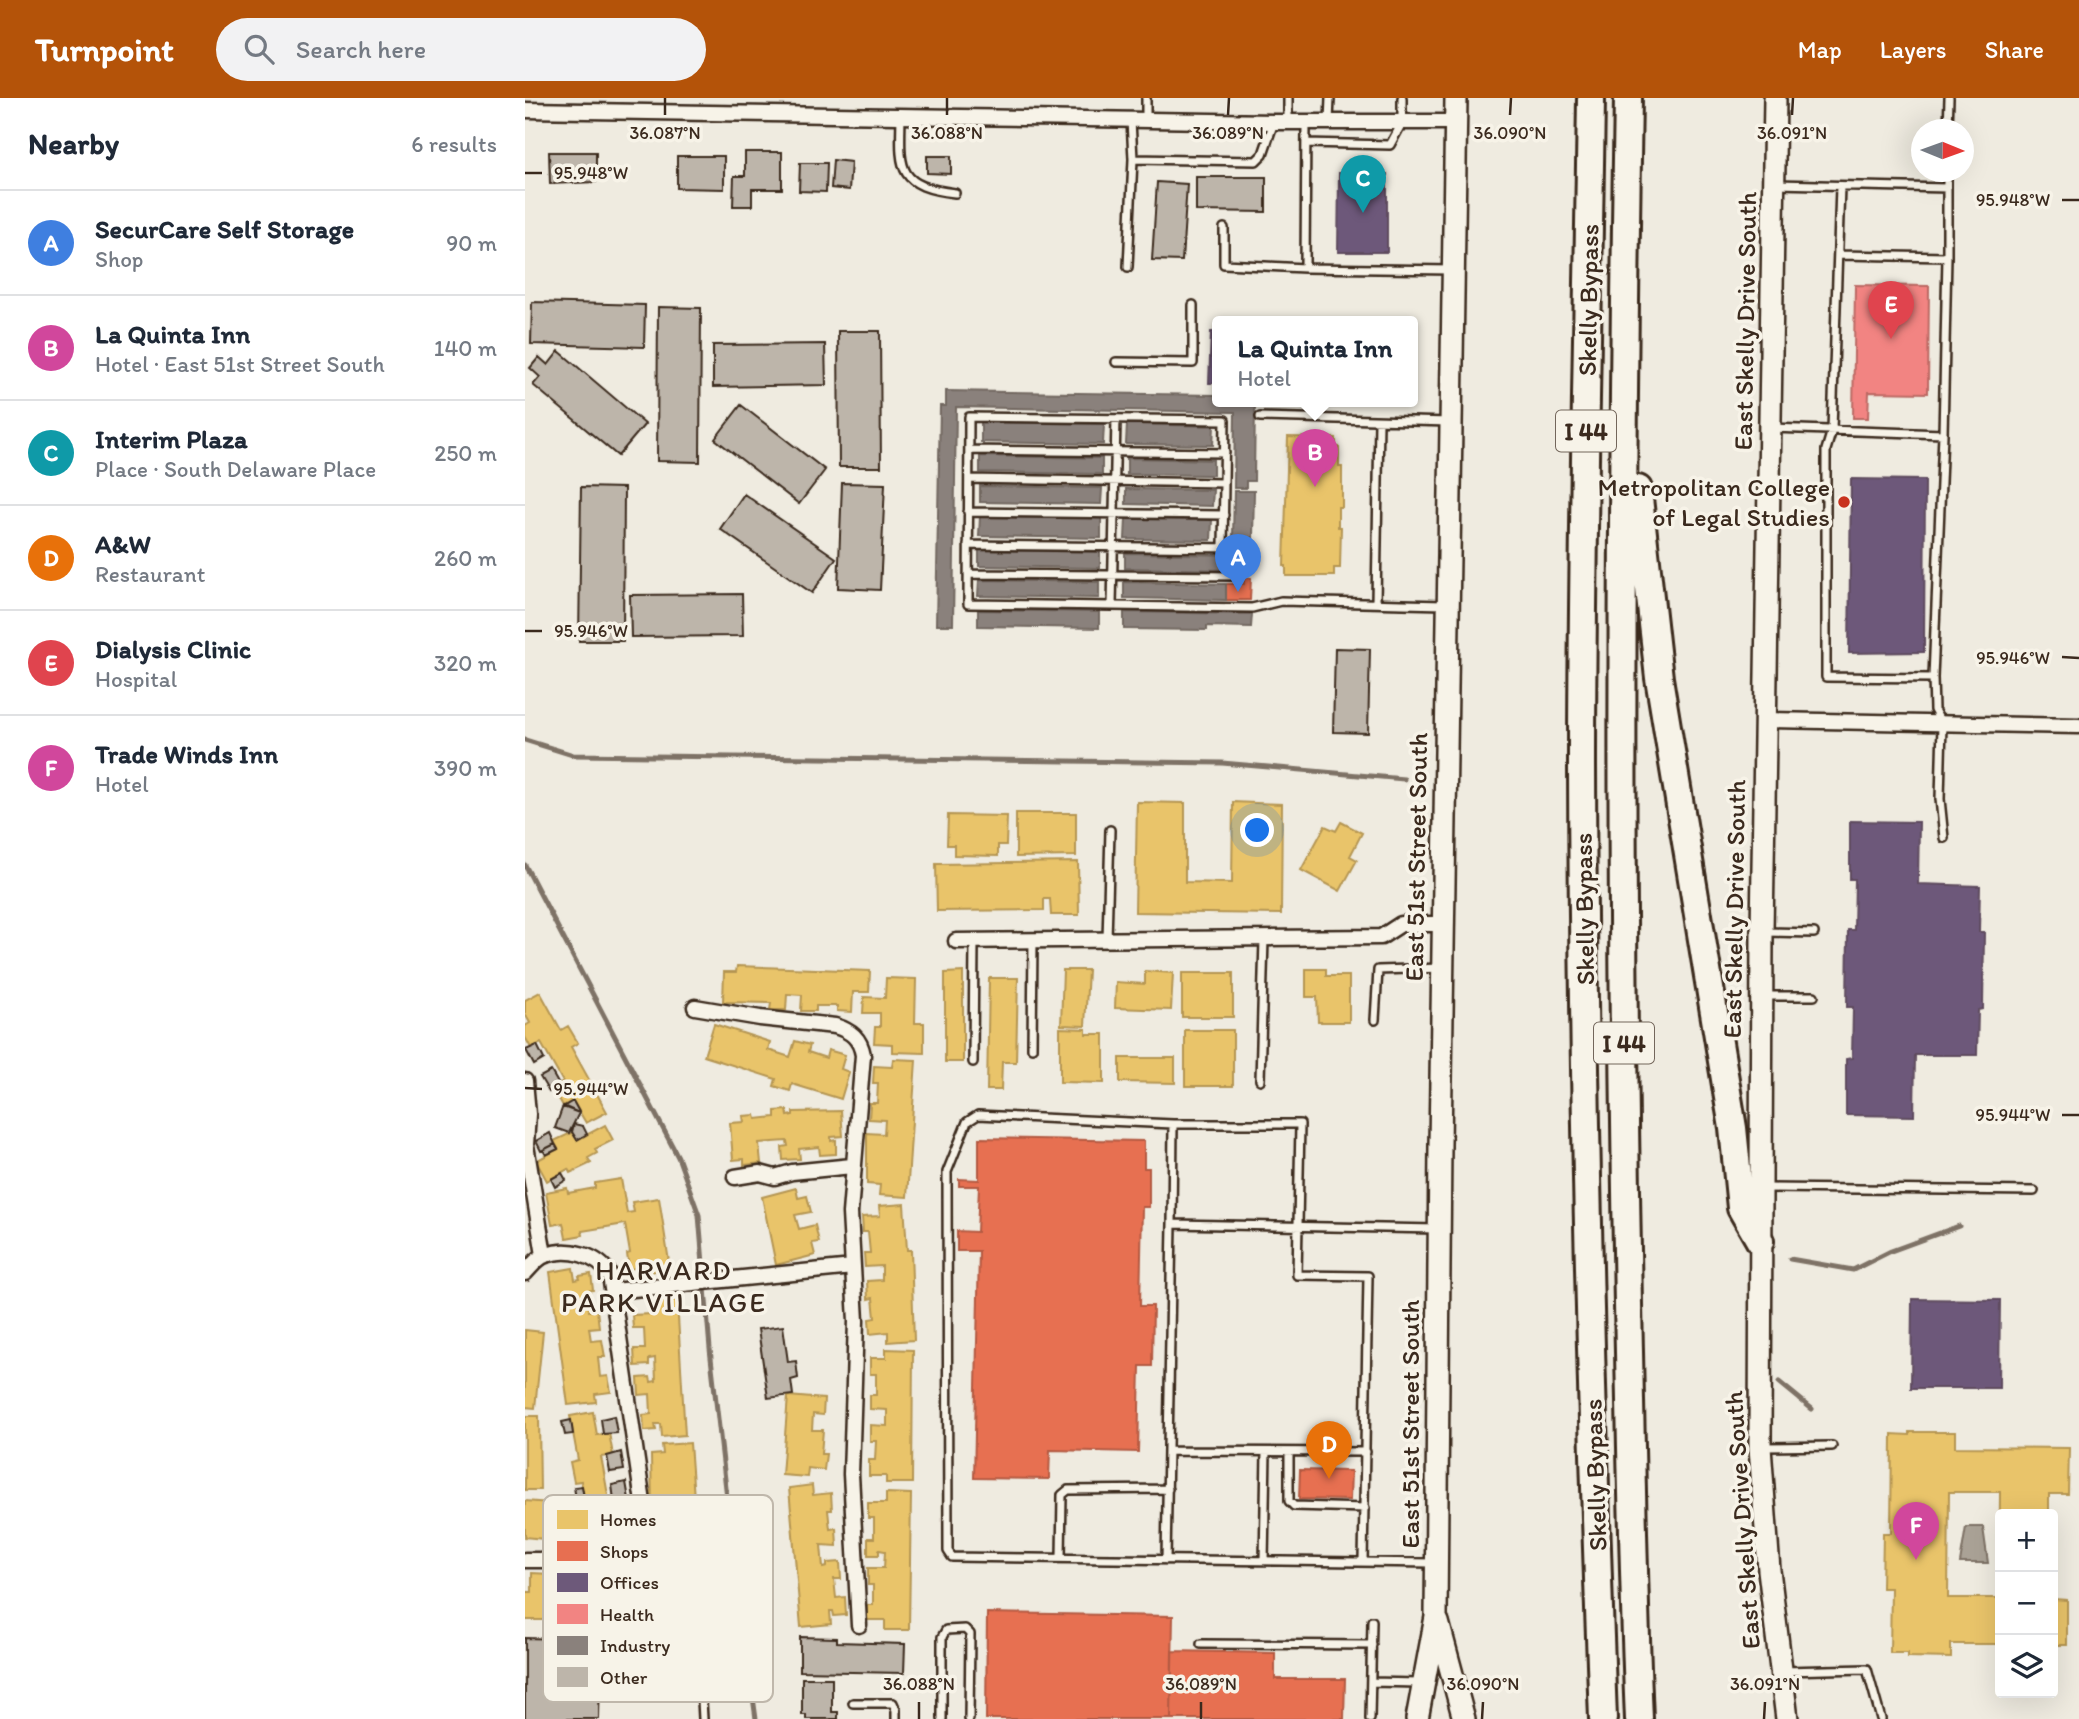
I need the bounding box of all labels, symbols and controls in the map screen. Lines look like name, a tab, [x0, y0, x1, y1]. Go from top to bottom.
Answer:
search box	[216, 18, 706, 81]
text: Turnpoint	[35, 30, 174, 69]
icon: search	[240, 30, 278, 68]
text: Search here	[296, 33, 426, 65]
text: Map	[1798, 35, 1842, 64]
text: Layers	[1880, 35, 1947, 64]
text: Share	[1985, 35, 2044, 64]
north arrow	[1911, 119, 1974, 182]
text: 36.087°N	[629, 122, 701, 144]
text: 36.088°N	[911, 122, 983, 144]
text: 36.089°N	[1192, 122, 1264, 144]
text: 36.090°N	[1474, 122, 1546, 144]
text: 36.091°N	[1757, 122, 1827, 144]
text: Nearby	[28, 125, 119, 162]
text: 6 results	[411, 130, 497, 158]
pin: C	[1340, 155, 1386, 213]
text: 95.948°W	[554, 162, 628, 184]
text: 95.948°W	[1976, 189, 2050, 211]
street label: East Skelly Drive South	[1727, 191, 1763, 451]
text: SecurCare Self Storage	[95, 213, 354, 245]
street label: Skelly Bypass	[1571, 224, 1605, 376]
text: A	[44, 229, 58, 257]
text: 90 m	[446, 229, 497, 257]
text: Shop	[95, 245, 143, 273]
pin: E	[1868, 281, 1914, 339]
popup	[1212, 316, 1418, 407]
text: La Quinta Inn	[95, 318, 250, 350]
text: La Quinta Inn	[1237, 332, 1393, 364]
text: B	[44, 334, 58, 362]
text: 140 m	[434, 334, 497, 362]
text: Hotel · East 51st Street South	[95, 350, 385, 378]
text: Hotel	[1237, 364, 1291, 392]
road number: I 44	[1556, 410, 1616, 452]
text: Interim Plaza	[95, 423, 248, 455]
pin: B	[1292, 429, 1338, 487]
text: C	[44, 439, 58, 467]
text: 250 m	[434, 439, 497, 467]
text: Place · South Delaware Place	[95, 455, 376, 483]
place label: Metropolitan College of Legal Studies	[1598, 471, 1830, 533]
marker: Metropolitan College of Legal Studies	[1836, 494, 1852, 510]
text: A&W	[95, 528, 151, 560]
pin: A	[1215, 534, 1261, 592]
text: D	[43, 544, 59, 572]
text: 260 m	[434, 544, 497, 572]
text: Restaurant	[95, 560, 205, 588]
text: 95.946°W	[554, 620, 628, 642]
text: Dialysis Clinic	[95, 633, 251, 665]
text: 95.946°W	[1976, 647, 2050, 669]
text: E	[45, 649, 57, 677]
text: 320 m	[434, 649, 497, 677]
text: Hospital	[95, 665, 177, 693]
street label: East 51st Street South	[1398, 732, 1434, 982]
text: Trade Winds Inn	[95, 738, 278, 770]
text: F	[45, 754, 57, 782]
text: 390 m	[434, 754, 497, 782]
text: Hotel	[95, 770, 149, 798]
street label: East Skelly Drive South	[1716, 779, 1752, 1039]
your location	[1240, 813, 1274, 847]
street label: Skelly Bypass	[1567, 833, 1601, 985]
road number: I 44	[1594, 1023, 1654, 1063]
text: 95.944°W	[553, 1078, 629, 1100]
text: 95.944°W	[1975, 1104, 2051, 1126]
district label: HARVARD PARK VILLAGE	[561, 1253, 767, 1319]
street label: East 51st Street South	[1394, 1299, 1426, 1548]
street label: East Skelly Drive South	[1717, 1390, 1767, 1650]
street label: Skelly Bypass	[1576, 1398, 1614, 1552]
pin: D	[1306, 1421, 1352, 1479]
legend	[543, 1495, 773, 1702]
pin: F	[1893, 1502, 1939, 1560]
text: Homes	[600, 1508, 656, 1531]
map controls	[1995, 1509, 2058, 1698]
button: +	[1995, 1509, 2058, 1572]
text: Shops	[600, 1540, 649, 1563]
text: Offices	[600, 1571, 659, 1594]
button: −	[1995, 1572, 2058, 1635]
text: Health	[600, 1603, 654, 1626]
text: Industry	[600, 1634, 670, 1657]
button: layers	[1995, 1635, 2058, 1698]
text: Other	[600, 1666, 648, 1689]
text: 36.088°N	[883, 1673, 955, 1695]
text: 36.089°N	[1165, 1673, 1237, 1695]
text: 36.090°N	[1447, 1673, 1519, 1695]
text: 36.091°N	[1730, 1673, 1800, 1695]

